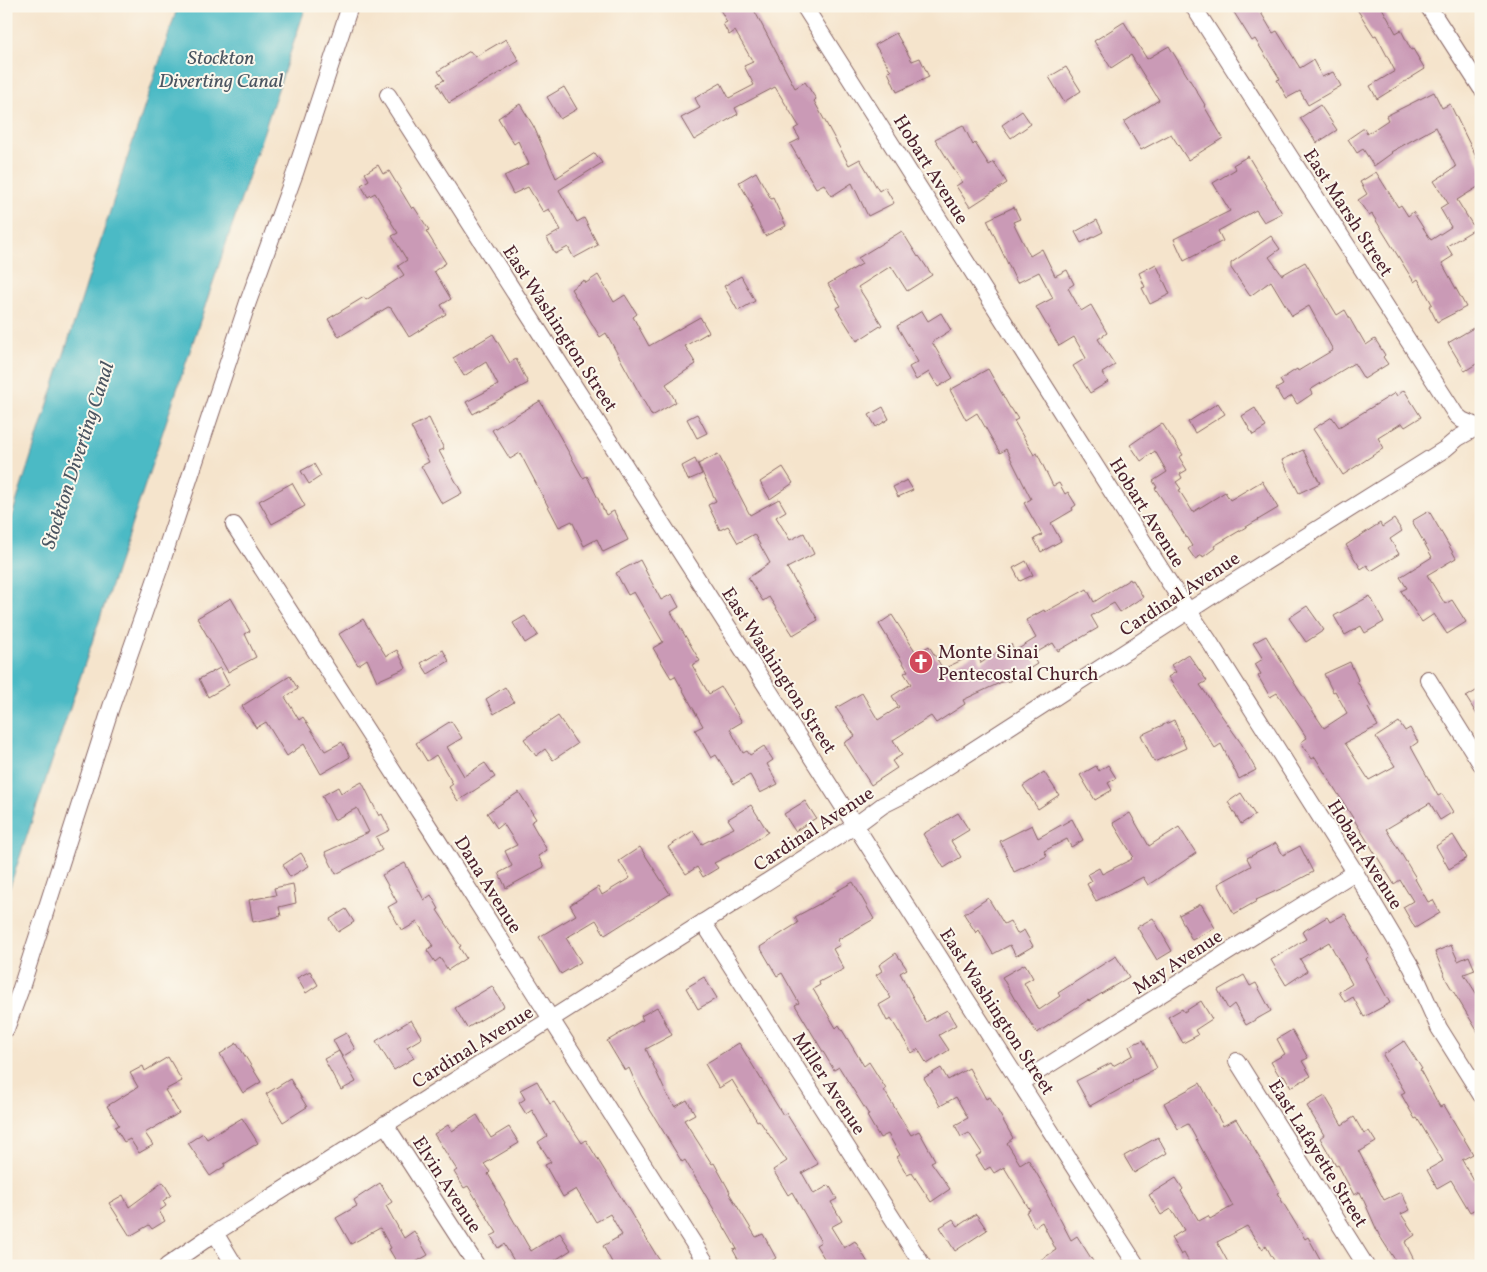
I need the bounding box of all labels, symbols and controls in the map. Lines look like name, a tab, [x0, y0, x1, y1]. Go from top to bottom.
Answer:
water label: Stockton Diverting Canal	[159, 45, 283, 96]
street label: Hobart Avenue	[886, 110, 974, 230]
street label: East Marsh Street	[1296, 144, 1399, 282]
street label: East Washington Street	[496, 241, 623, 418]
water label: Stockton Diverting Canal	[35, 358, 122, 553]
street label: Hobart Avenue	[1102, 453, 1190, 573]
street label: Cardinal Avenue	[1115, 546, 1245, 643]
street label: East Washington Street	[715, 583, 842, 760]
place label: Monte Sinai Pentecostal Church	[938, 640, 1099, 688]
church icon: Monte Sinai Pentecostal Church	[908, 649, 934, 675]
street label: Cardinal Avenue	[749, 781, 879, 878]
street label: Hobart Avenue	[1320, 795, 1408, 915]
street label: Dana Avenue	[447, 831, 527, 939]
street label: East Washington Street	[933, 924, 1060, 1101]
street label: May Avenue	[1128, 924, 1228, 1001]
street label: Cardinal Avenue	[407, 1000, 539, 1095]
street label: Miller Avenue	[785, 1028, 871, 1141]
street label: East Lafayette Street	[1261, 1075, 1373, 1233]
street label: Elvin Avenue	[405, 1132, 487, 1238]

